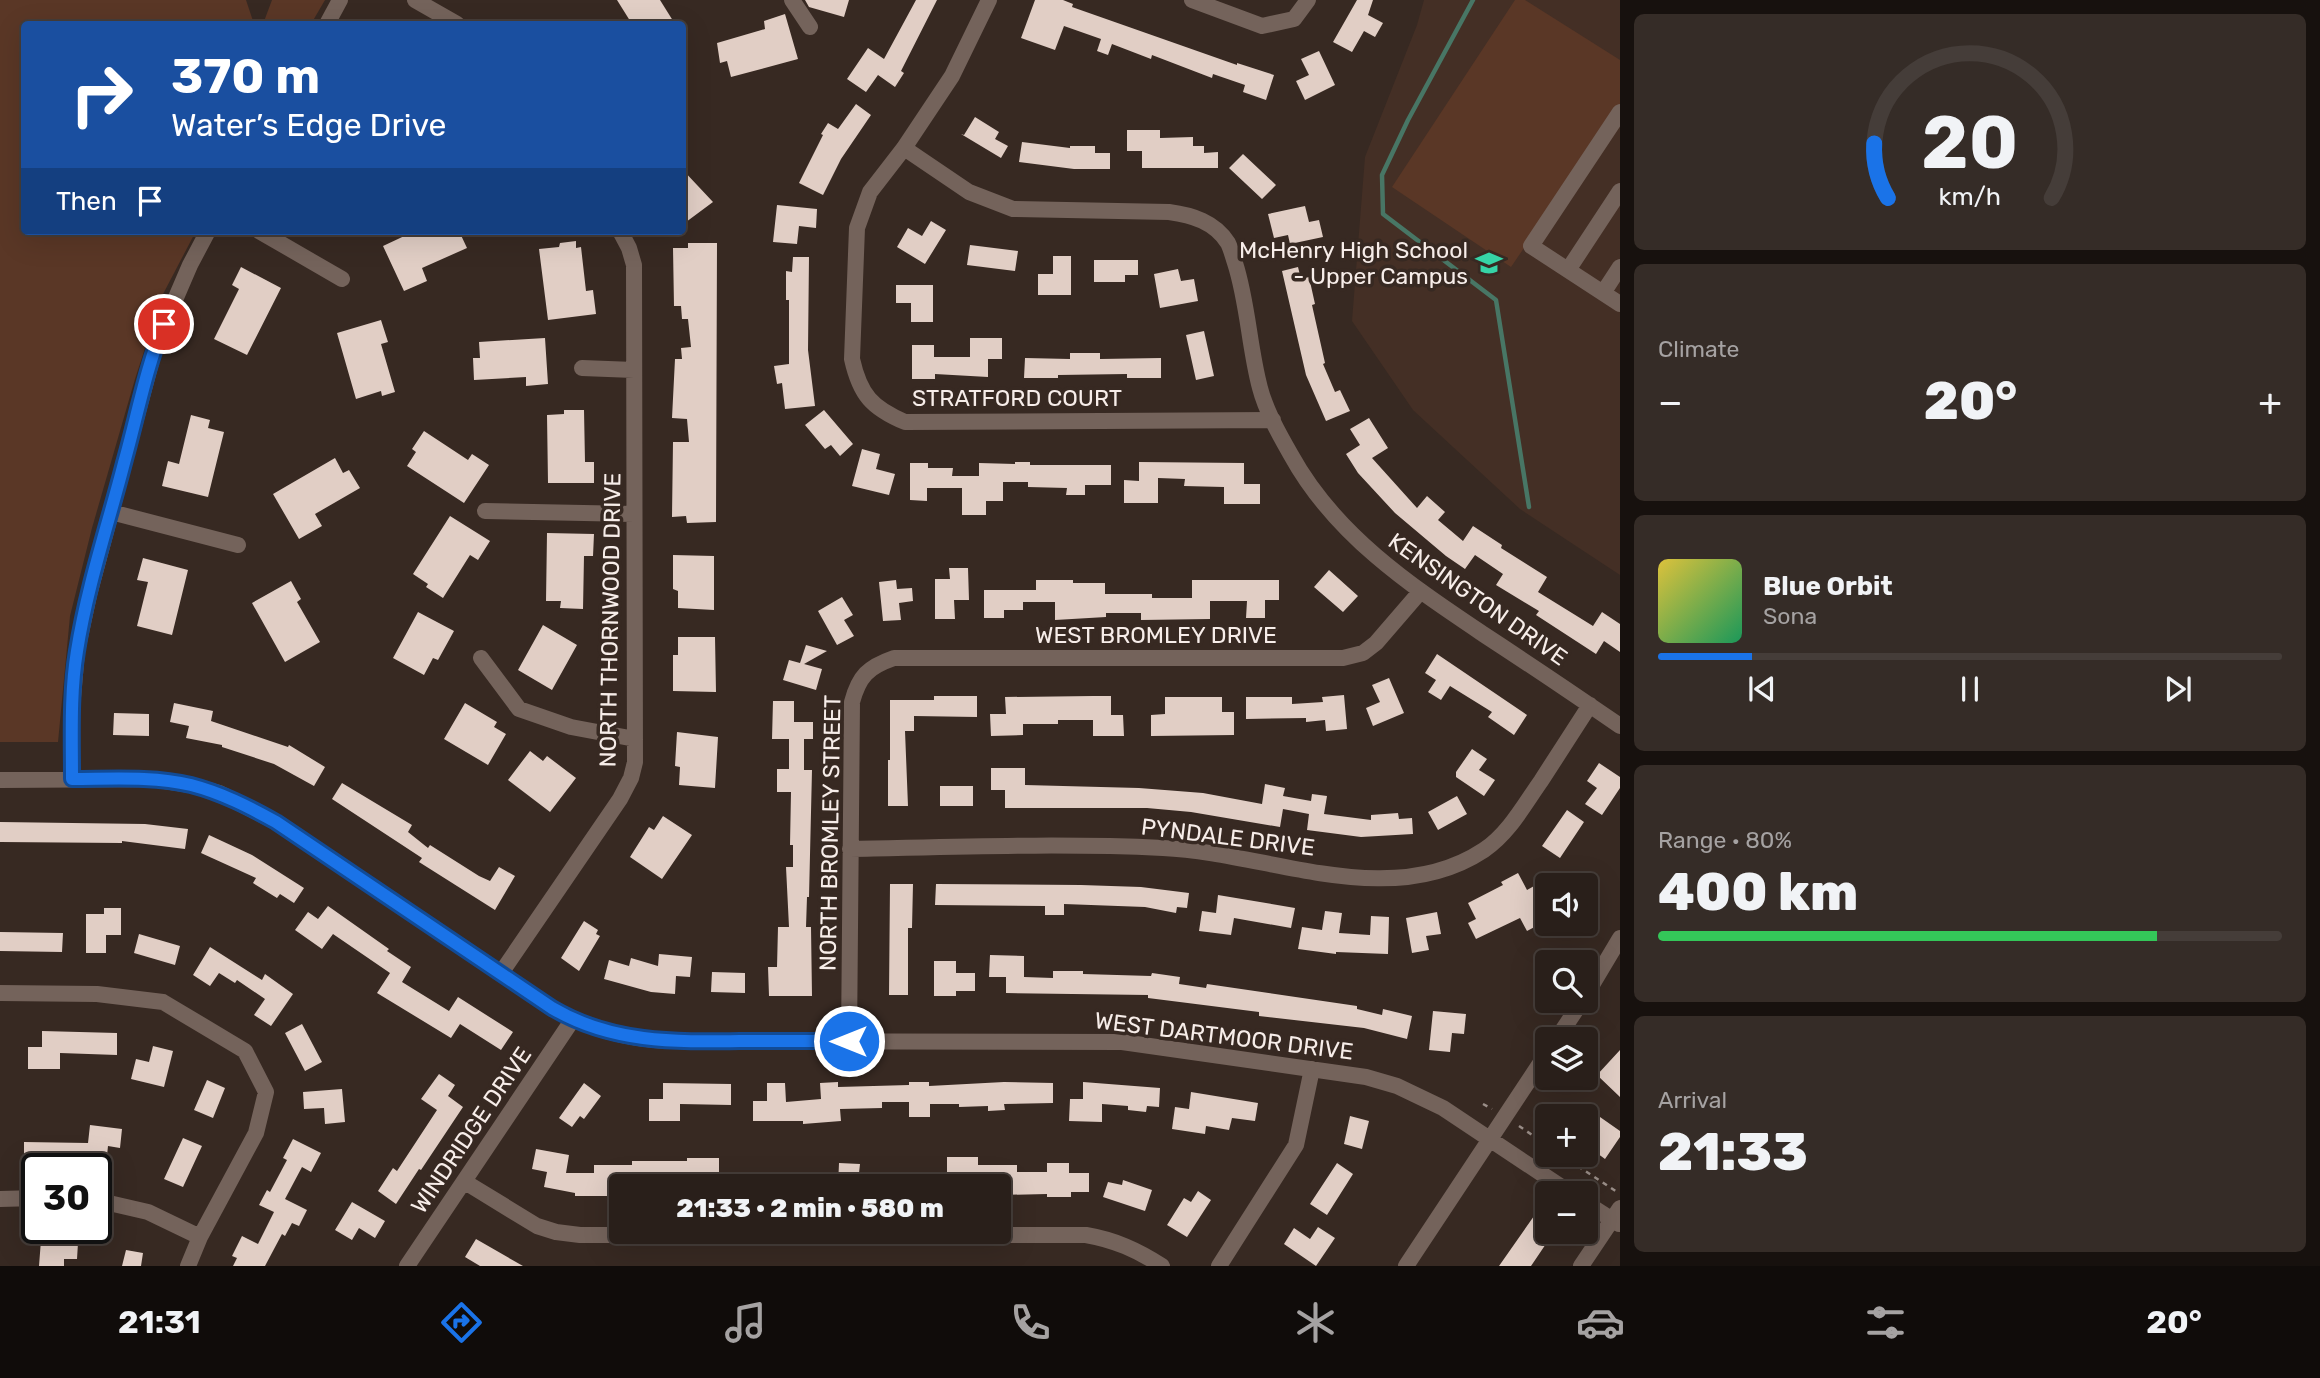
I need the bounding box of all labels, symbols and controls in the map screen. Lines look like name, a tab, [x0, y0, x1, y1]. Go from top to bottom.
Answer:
text: 370 m	[171, 47, 320, 105]
icon: right	[56, 49, 147, 140]
text: 20	[1922, 101, 2018, 187]
text: Water’s Edge Drive	[171, 106, 446, 144]
icon: arrive	[131, 182, 169, 220]
text: km/h	[1939, 182, 2001, 211]
text: Then	[56, 186, 117, 217]
place label: McHenry High School - Upper Campus	[1239, 236, 1468, 290]
school or university icon: McHenry High School - Upper Campus	[1474, 248, 1504, 278]
pin	[134, 294, 194, 354]
icon: arrive	[145, 305, 183, 343]
text: Climate	[1658, 335, 1739, 363]
text: 20°	[1924, 370, 2017, 432]
text: −	[1658, 379, 1683, 425]
text: +	[2258, 379, 2282, 425]
street label: STRATFORD COURT	[912, 384, 1122, 412]
street label: NORTH THORNWOOD DRIVE	[593, 472, 627, 768]
street label: KENSINGTON DRIVE	[1383, 527, 1573, 671]
text: Blue Orbit	[1763, 571, 1893, 602]
text: Sona	[1763, 602, 1817, 630]
street label: WEST BROMLEY DRIVE	[1035, 621, 1277, 649]
icon: previous	[1743, 670, 1781, 708]
icon: pause	[1951, 670, 1989, 708]
icon: next	[2159, 670, 2197, 708]
street label: NORTH BROMLEY STREET	[814, 695, 846, 971]
street label: PYNDALE DRIVE	[1140, 812, 1316, 862]
text: Range · 80%	[1658, 826, 1792, 854]
text: 400 km	[1658, 861, 1858, 923]
map controls	[1535, 873, 1598, 1244]
button: sound	[1535, 873, 1598, 936]
button: search	[1535, 950, 1598, 1013]
position arrow	[812, 1004, 886, 1078]
street label: WEST DARTMOOR DRIVE	[1093, 1006, 1355, 1066]
button: layers	[1535, 1027, 1598, 1090]
street label: WINDRIDGE DRIVE	[405, 1041, 537, 1219]
text: Arrival	[1658, 1086, 1727, 1114]
button: +	[1535, 1104, 1598, 1167]
text: 21:33	[1658, 1121, 1808, 1183]
speed limit sign: 30	[21, 1153, 112, 1244]
button: −	[1535, 1181, 1598, 1244]
text: 21:33 · 2 min · 580 m	[676, 1193, 944, 1224]
icon: directions	[437, 1298, 486, 1347]
icon: music	[721, 1298, 770, 1347]
icon: phone	[1006, 1298, 1055, 1347]
icon: climate	[1291, 1298, 1340, 1347]
icon: car	[1576, 1298, 1625, 1347]
icon: filters	[1861, 1298, 1910, 1347]
text: 21:31	[118, 1303, 201, 1341]
text: 20°	[2146, 1303, 2202, 1341]

